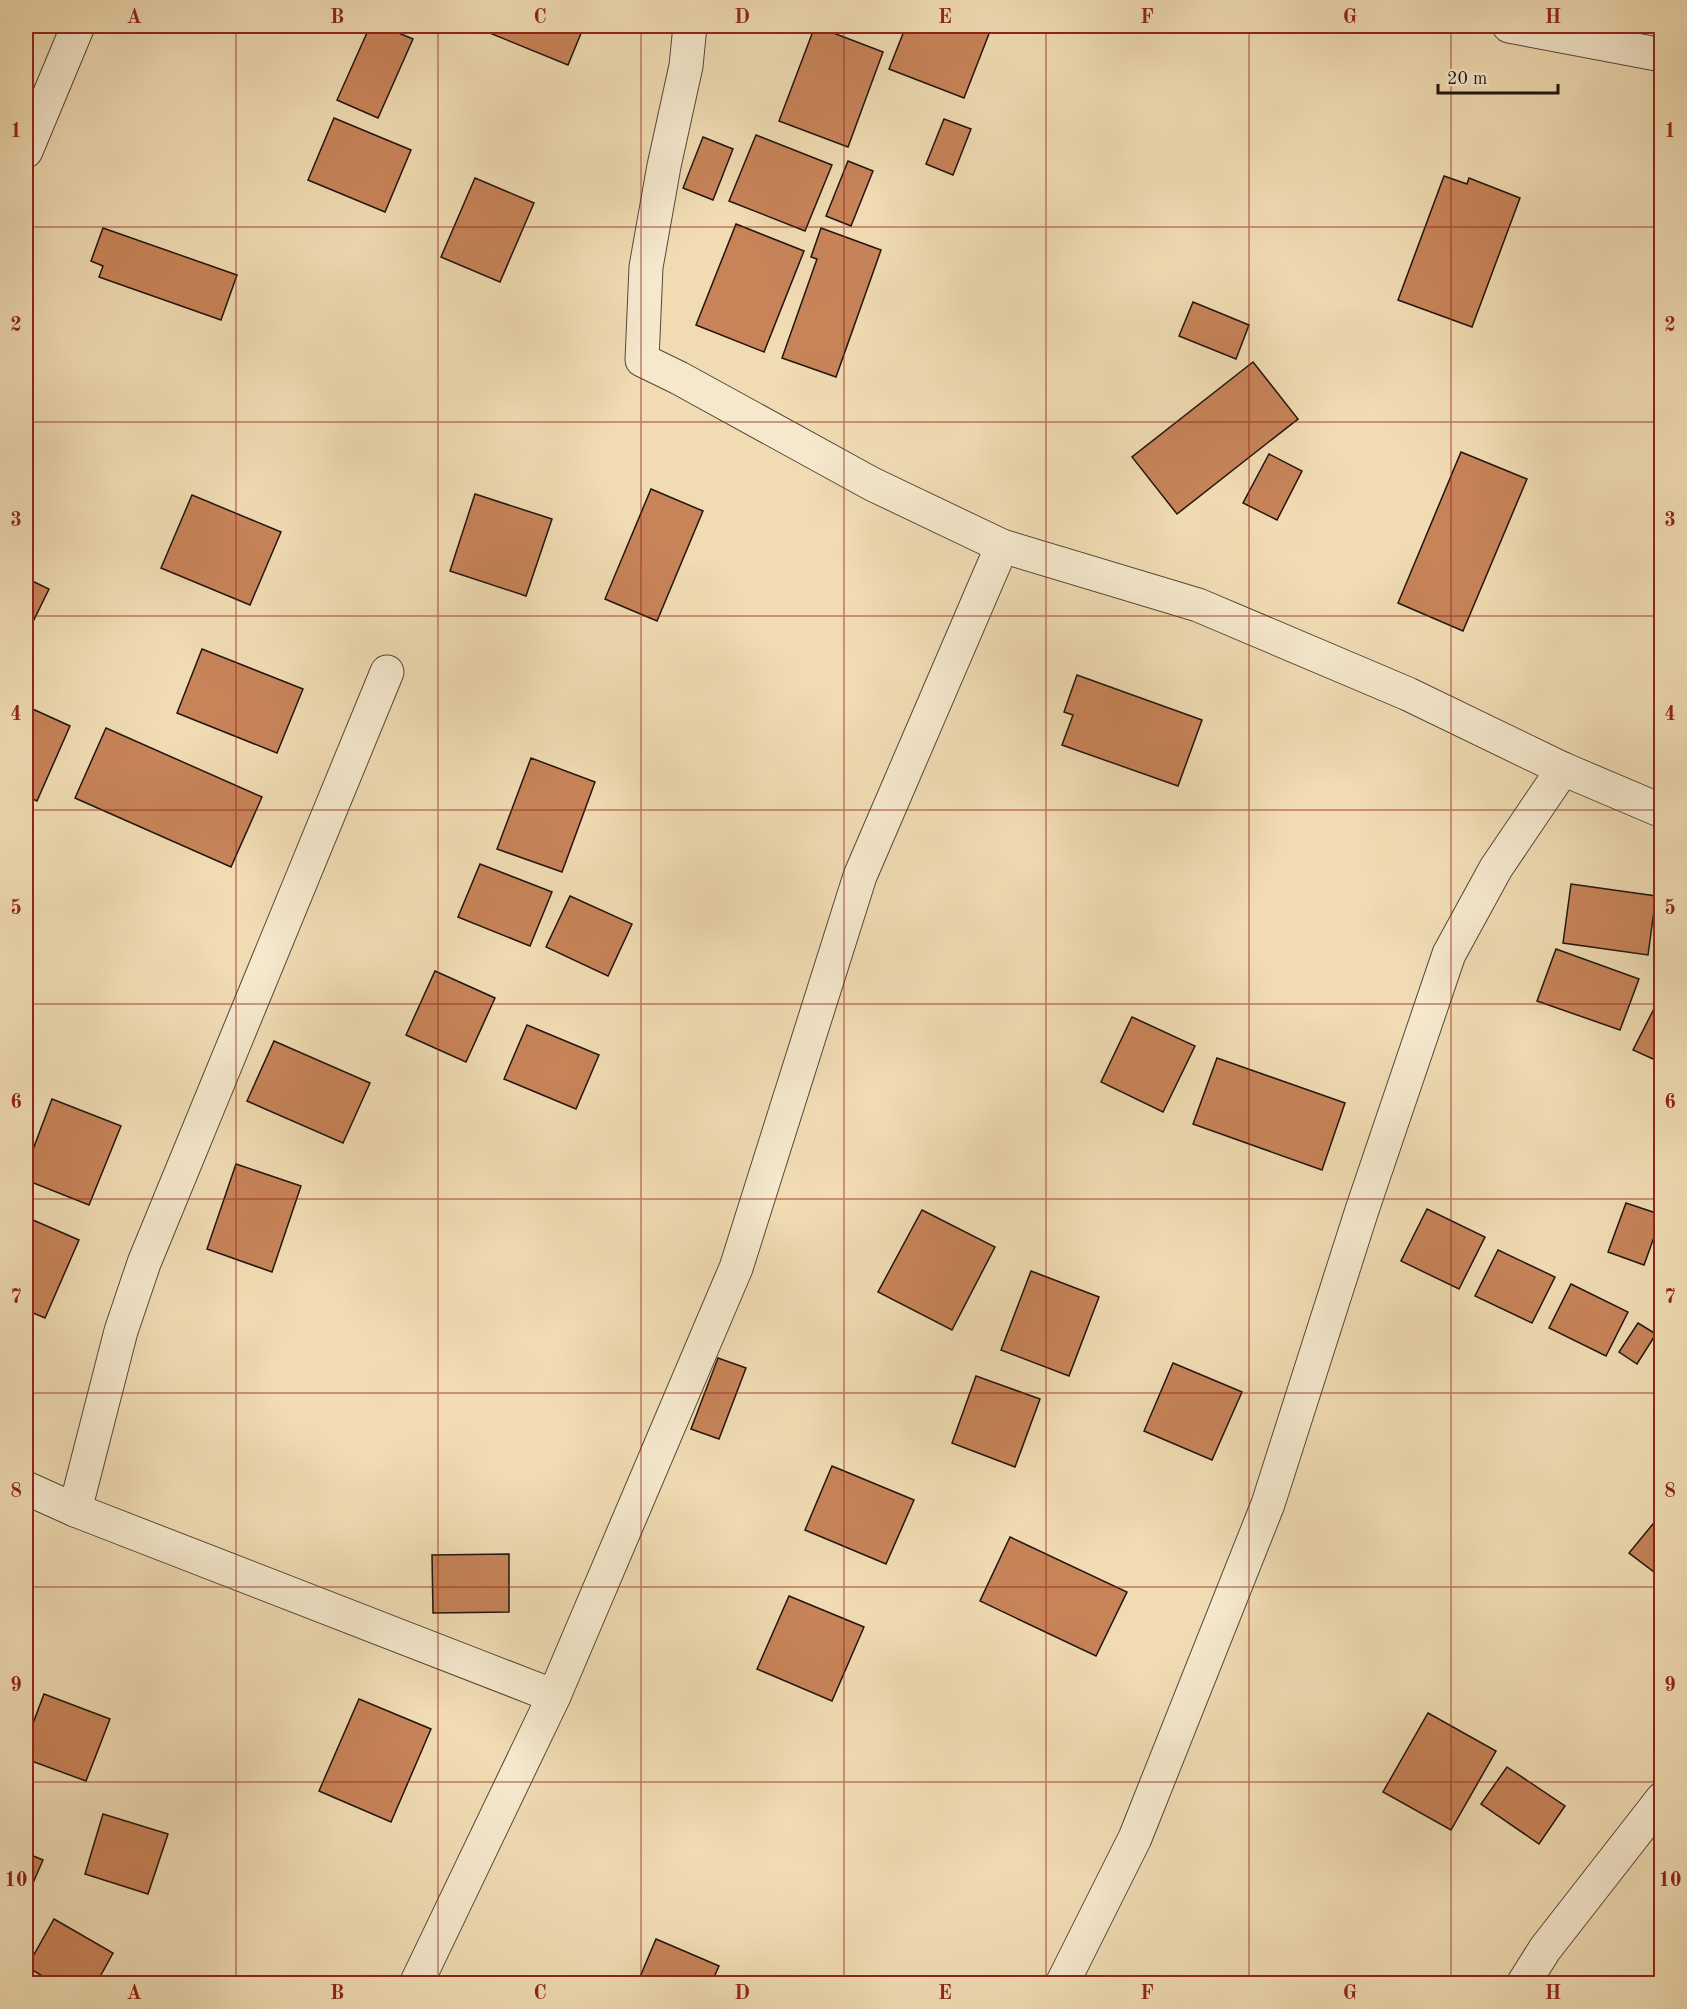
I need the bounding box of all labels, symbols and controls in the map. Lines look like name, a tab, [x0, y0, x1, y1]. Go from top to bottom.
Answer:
text: A	[126, 8, 142, 28]
text: B	[330, 8, 344, 28]
text: C	[533, 8, 547, 28]
text: D	[734, 8, 750, 28]
text: E	[938, 8, 952, 28]
text: F	[1140, 8, 1154, 28]
text: G	[1343, 8, 1357, 28]
text: H	[1545, 8, 1561, 28]
scale bar	[1438, 57, 1558, 95]
text: 20 m	[1447, 70, 1487, 88]
text: 1	[10, 122, 22, 142]
text: 1	[1664, 122, 1676, 142]
text: 2	[10, 316, 22, 336]
text: 2	[1664, 316, 1676, 336]
text: 3	[10, 511, 22, 531]
text: 3	[1664, 511, 1676, 531]
text: 4	[10, 705, 22, 725]
text: 4	[1664, 705, 1676, 725]
text: 5	[10, 898, 22, 919]
text: 5	[1664, 898, 1676, 919]
text: 6	[10, 1093, 22, 1113]
text: 6	[1664, 1093, 1676, 1113]
text: 7	[10, 1288, 22, 1308]
text: 7	[1664, 1288, 1676, 1308]
text: 8	[10, 1482, 22, 1502]
text: 8	[1664, 1482, 1676, 1502]
text: 9	[10, 1676, 22, 1696]
text: 9	[1664, 1676, 1676, 1696]
text: 10	[4, 1871, 28, 1891]
text: 10	[1658, 1871, 1682, 1891]
text: A	[126, 1984, 142, 2004]
text: B	[330, 1984, 344, 2004]
text: C	[533, 1984, 547, 2004]
text: D	[734, 1984, 750, 2004]
text: E	[938, 1984, 952, 2004]
text: F	[1140, 1984, 1154, 2004]
text: G	[1343, 1984, 1357, 2004]
text: H	[1545, 1984, 1561, 2004]

